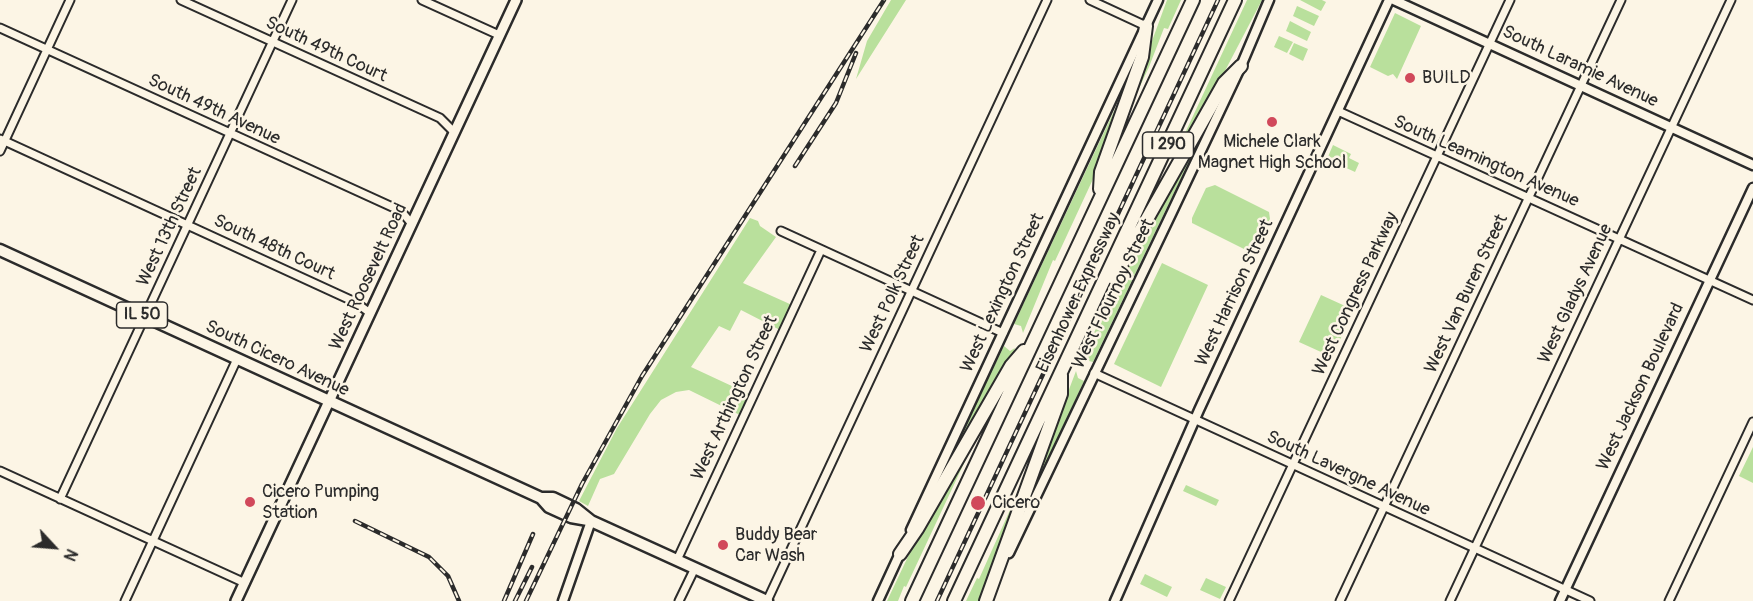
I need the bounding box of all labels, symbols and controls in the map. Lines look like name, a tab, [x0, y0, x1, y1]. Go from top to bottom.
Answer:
street label: South 49th Court	[262, 12, 390, 88]
street label: South Laramie Avenue	[1499, 21, 1661, 113]
place label: BUILD	[1422, 67, 1471, 89]
street label: South 49th Avenue	[144, 70, 284, 150]
marker: BUILD	[1403, 71, 1417, 85]
street label: South Leamington Avenue	[1390, 111, 1582, 213]
marker: Michele Clark Magnet High School	[1265, 115, 1279, 129]
place label: Michele Clark Magnet High School	[1198, 131, 1346, 174]
road number: I 290	[1142, 132, 1194, 158]
street label: West 13th Street	[133, 164, 207, 290]
street label: West Roosevelt Road	[325, 200, 413, 354]
street label: West Congress Parkway	[1309, 209, 1403, 379]
street label: South 48th Court	[210, 210, 338, 286]
street label: West Lexington Street	[957, 210, 1049, 376]
street label: Eisenhower Expressway	[1032, 210, 1126, 376]
street label: West Van Buren Street	[1421, 211, 1513, 377]
street label: West Flournoy Street	[1068, 215, 1160, 373]
street label: West Harrison Street	[1191, 216, 1279, 370]
street label: West Gladys Avenue	[1534, 221, 1618, 367]
street label: West Polk Street	[856, 232, 930, 356]
street label: West Jackson Boulevard	[1593, 300, 1689, 474]
road number: IL 50	[116, 302, 168, 328]
street label: West Arthington Street	[687, 312, 783, 484]
street label: South Cicero Avenue	[202, 316, 352, 402]
street label: South Lavergne Avenue	[1263, 427, 1433, 521]
place label: Cicero Pumping Station	[262, 481, 379, 524]
place label: Cicero	[992, 492, 1040, 514]
marker: Cicero	[969, 494, 987, 512]
marker: Cicero Pumping Station	[243, 495, 257, 509]
north arrow	[24, 517, 84, 577]
place label: Buddy Bear Car Wash	[735, 524, 817, 566]
marker: Buddy Bear Car Wash	[716, 538, 730, 552]
text: N	[59, 546, 82, 564]

